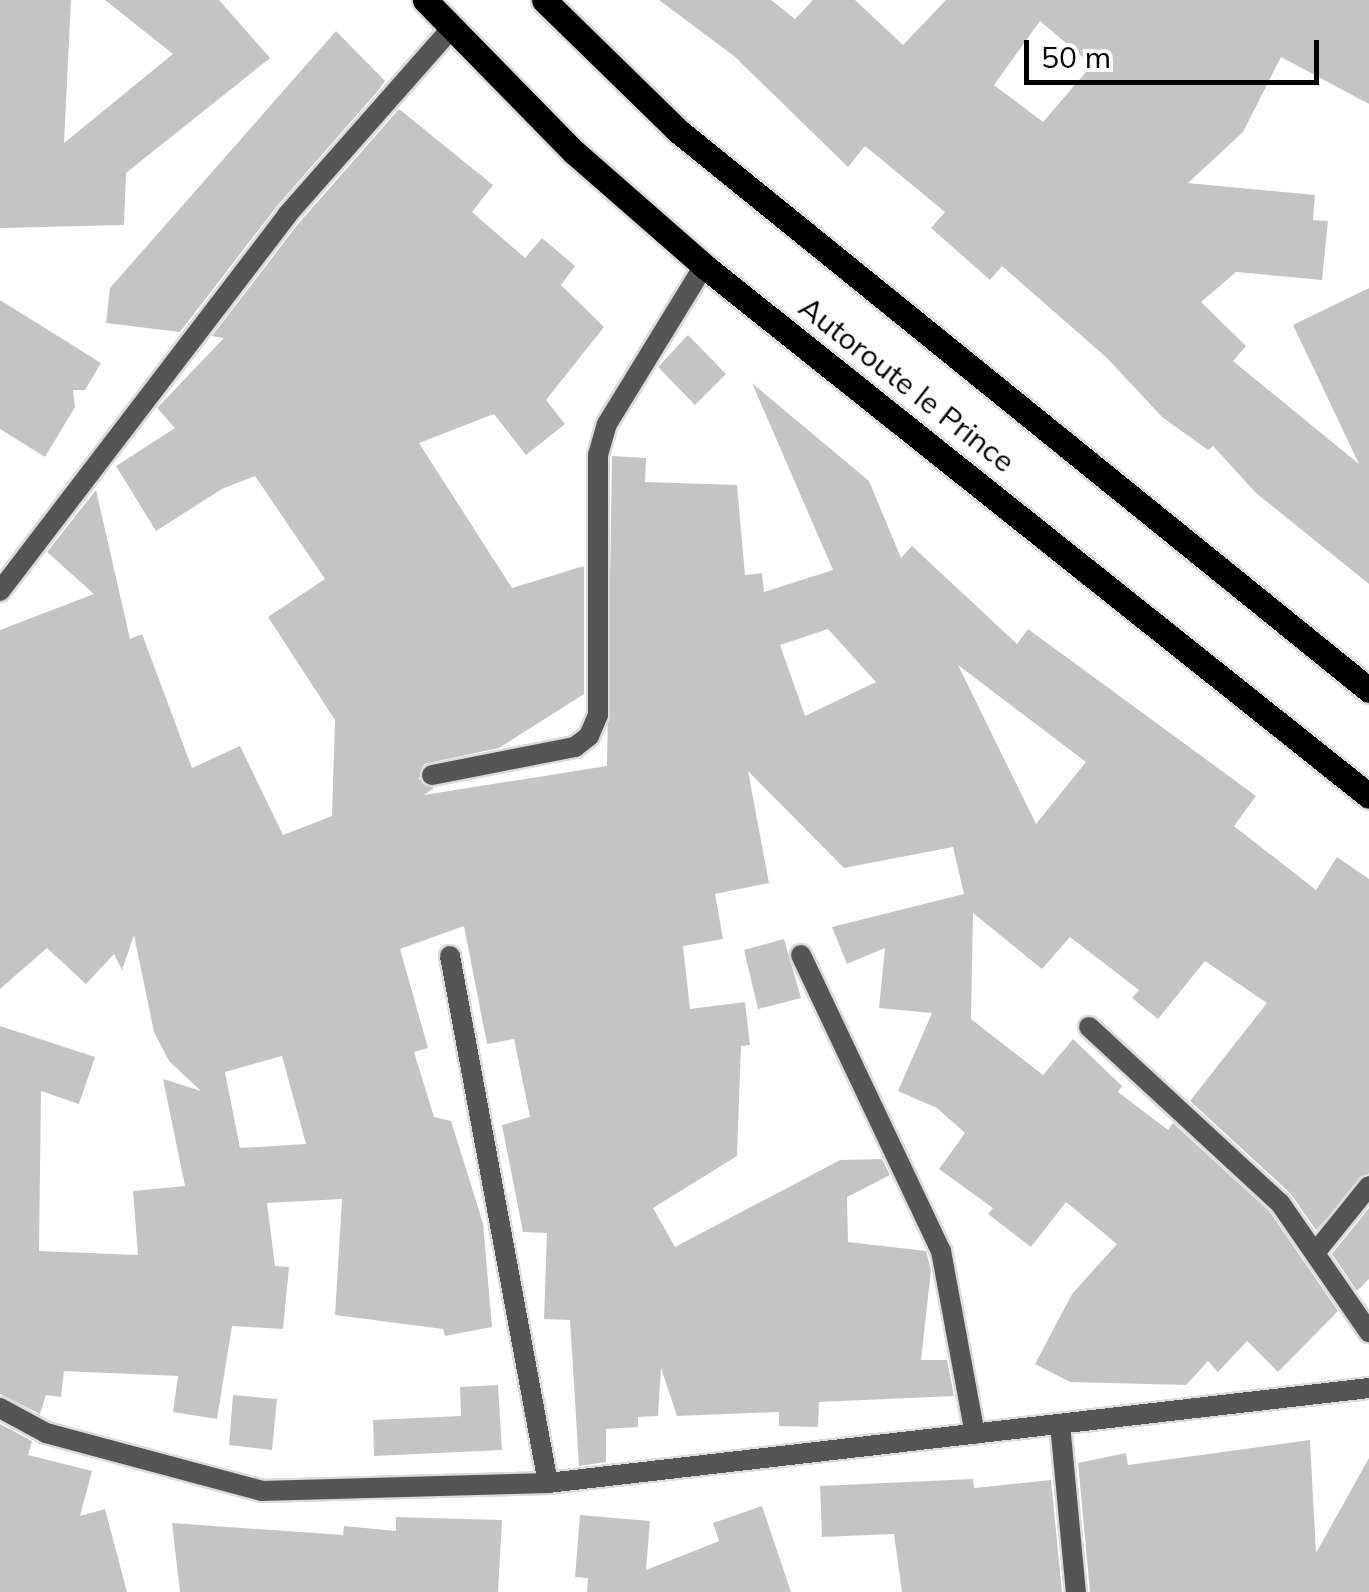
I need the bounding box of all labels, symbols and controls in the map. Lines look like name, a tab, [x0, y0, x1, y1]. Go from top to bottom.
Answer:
scale bar	[1029, 20, 1324, 82]
text: 50 m	[1041, 38, 1111, 76]
street label: Autoroute le Prince	[792, 289, 1022, 479]

